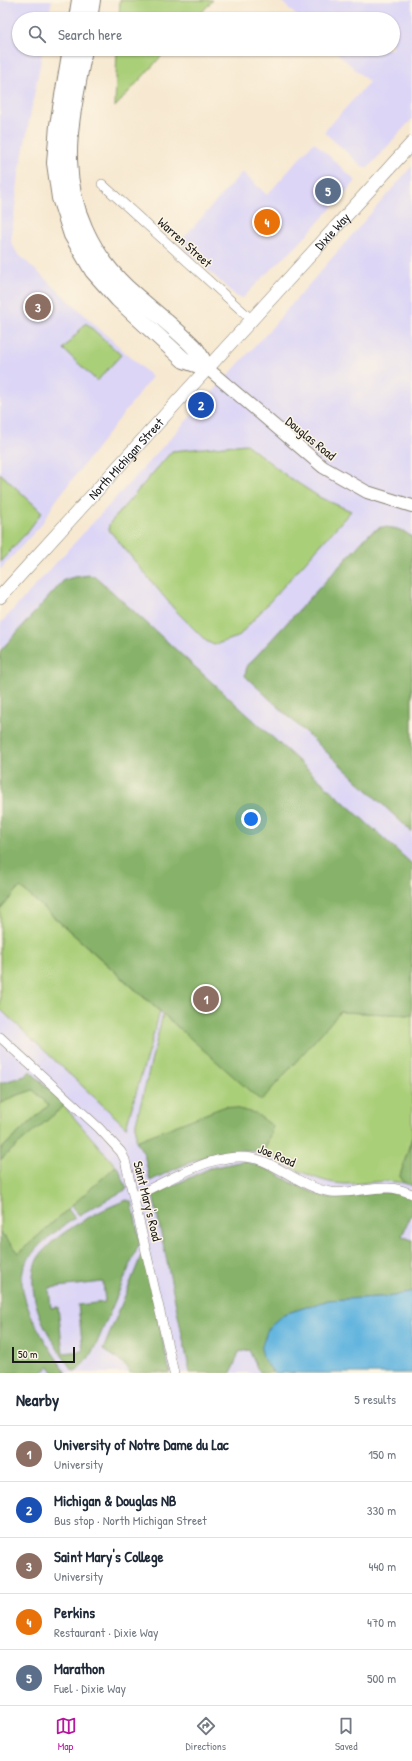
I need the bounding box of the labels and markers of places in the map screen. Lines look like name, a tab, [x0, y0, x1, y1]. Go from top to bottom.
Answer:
pin: 5	[315, 176, 341, 206]
pin: 4	[254, 207, 280, 237]
pin: 3	[25, 292, 51, 322]
pin: 2	[188, 390, 214, 420]
pin: 1	[193, 984, 219, 1014]

